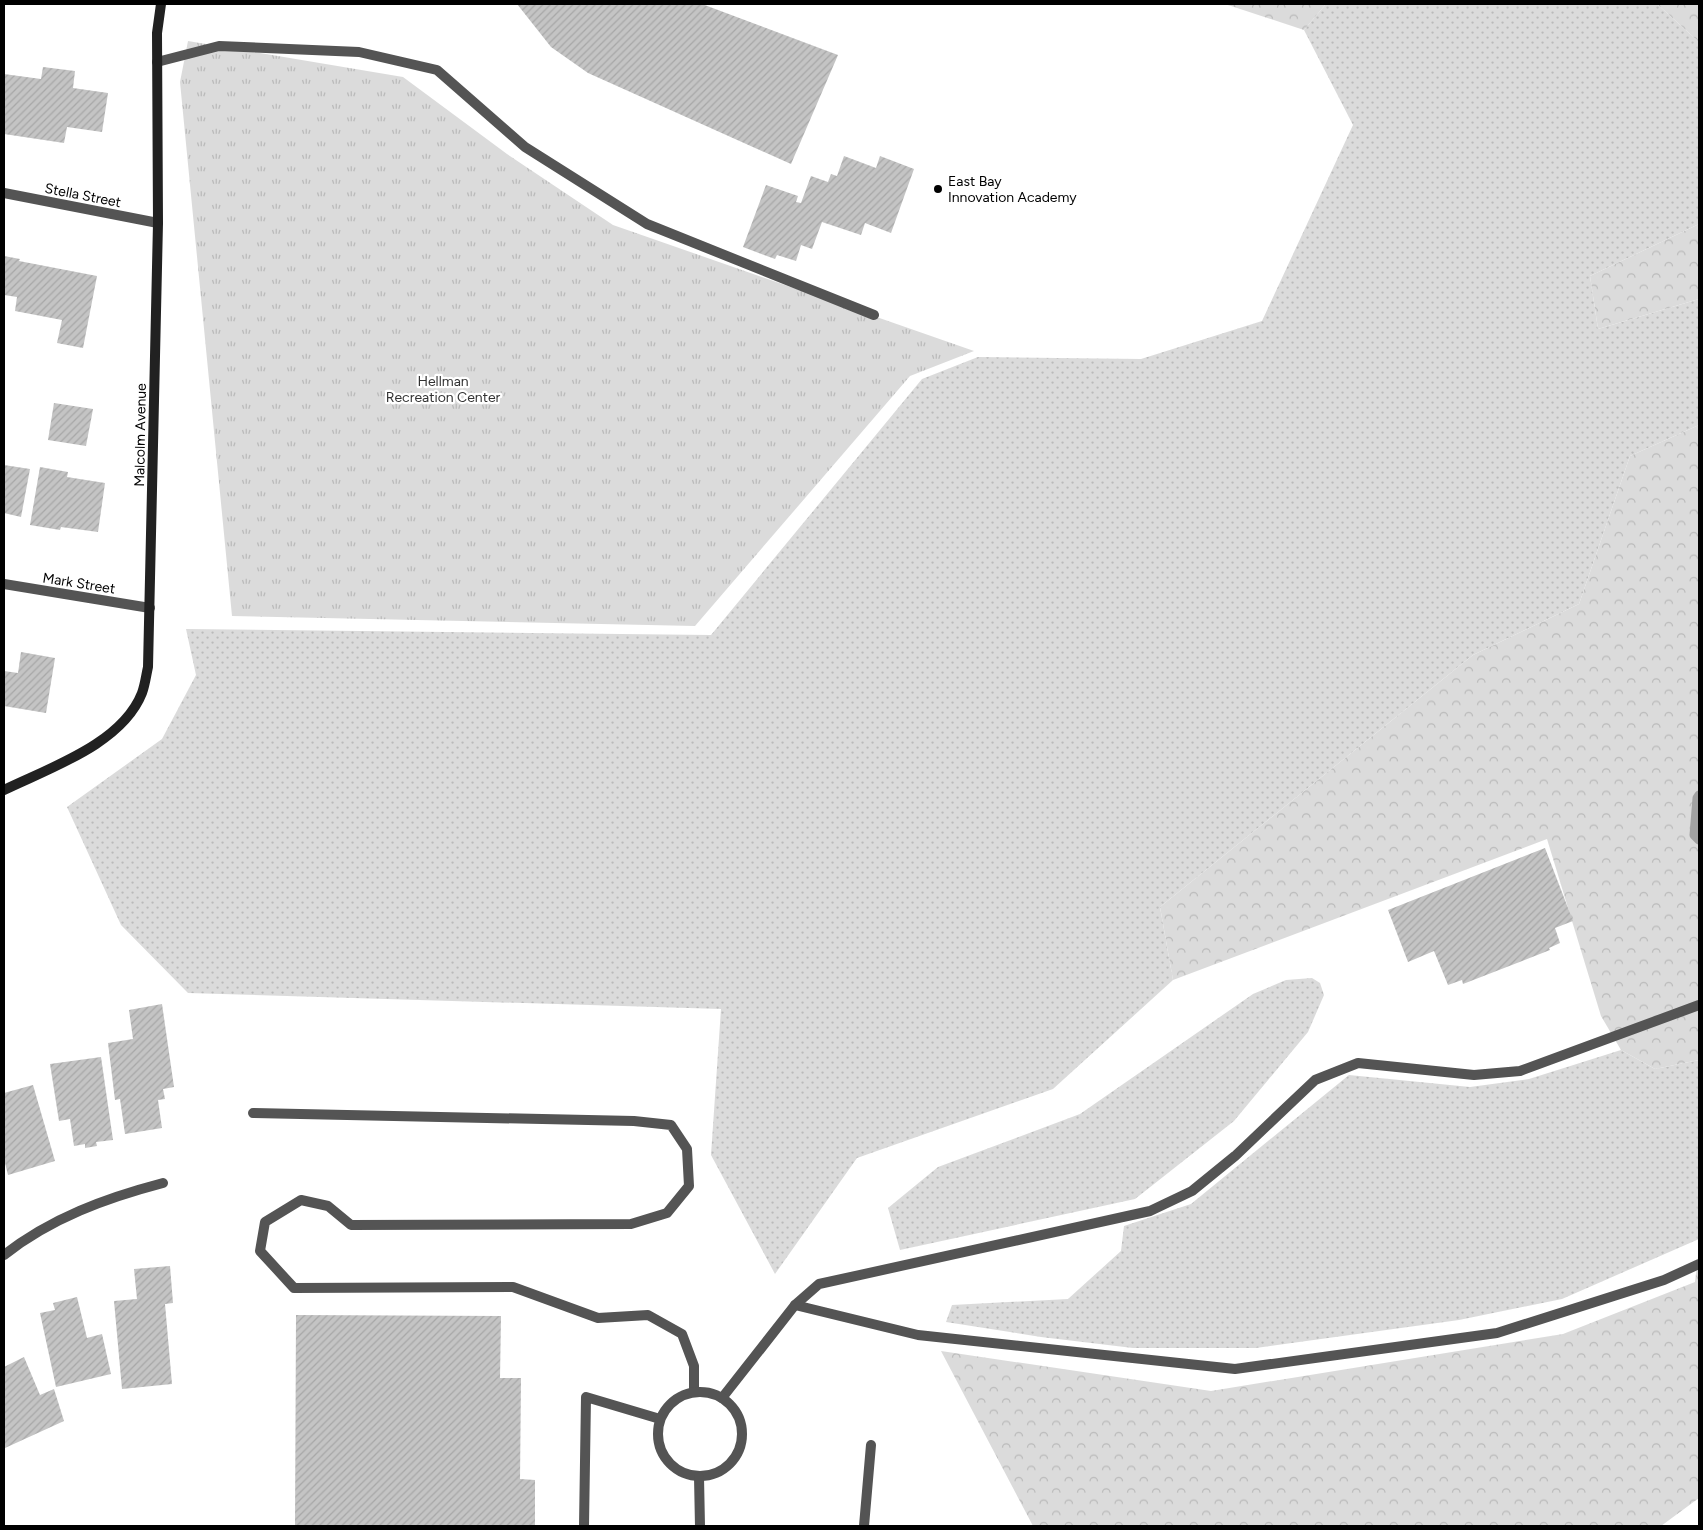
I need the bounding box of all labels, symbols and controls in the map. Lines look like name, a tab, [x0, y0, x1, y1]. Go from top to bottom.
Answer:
place label: East Bay Innovation Academy	[948, 173, 1077, 206]
street label: Stella Street	[43, 180, 123, 211]
marker: East Bay Innovation Academy	[932, 183, 944, 195]
park label: Hellman Recreation Center	[386, 373, 501, 406]
street label: Malcolm Avenue	[131, 383, 150, 487]
street label: Mark Street	[41, 569, 116, 598]

